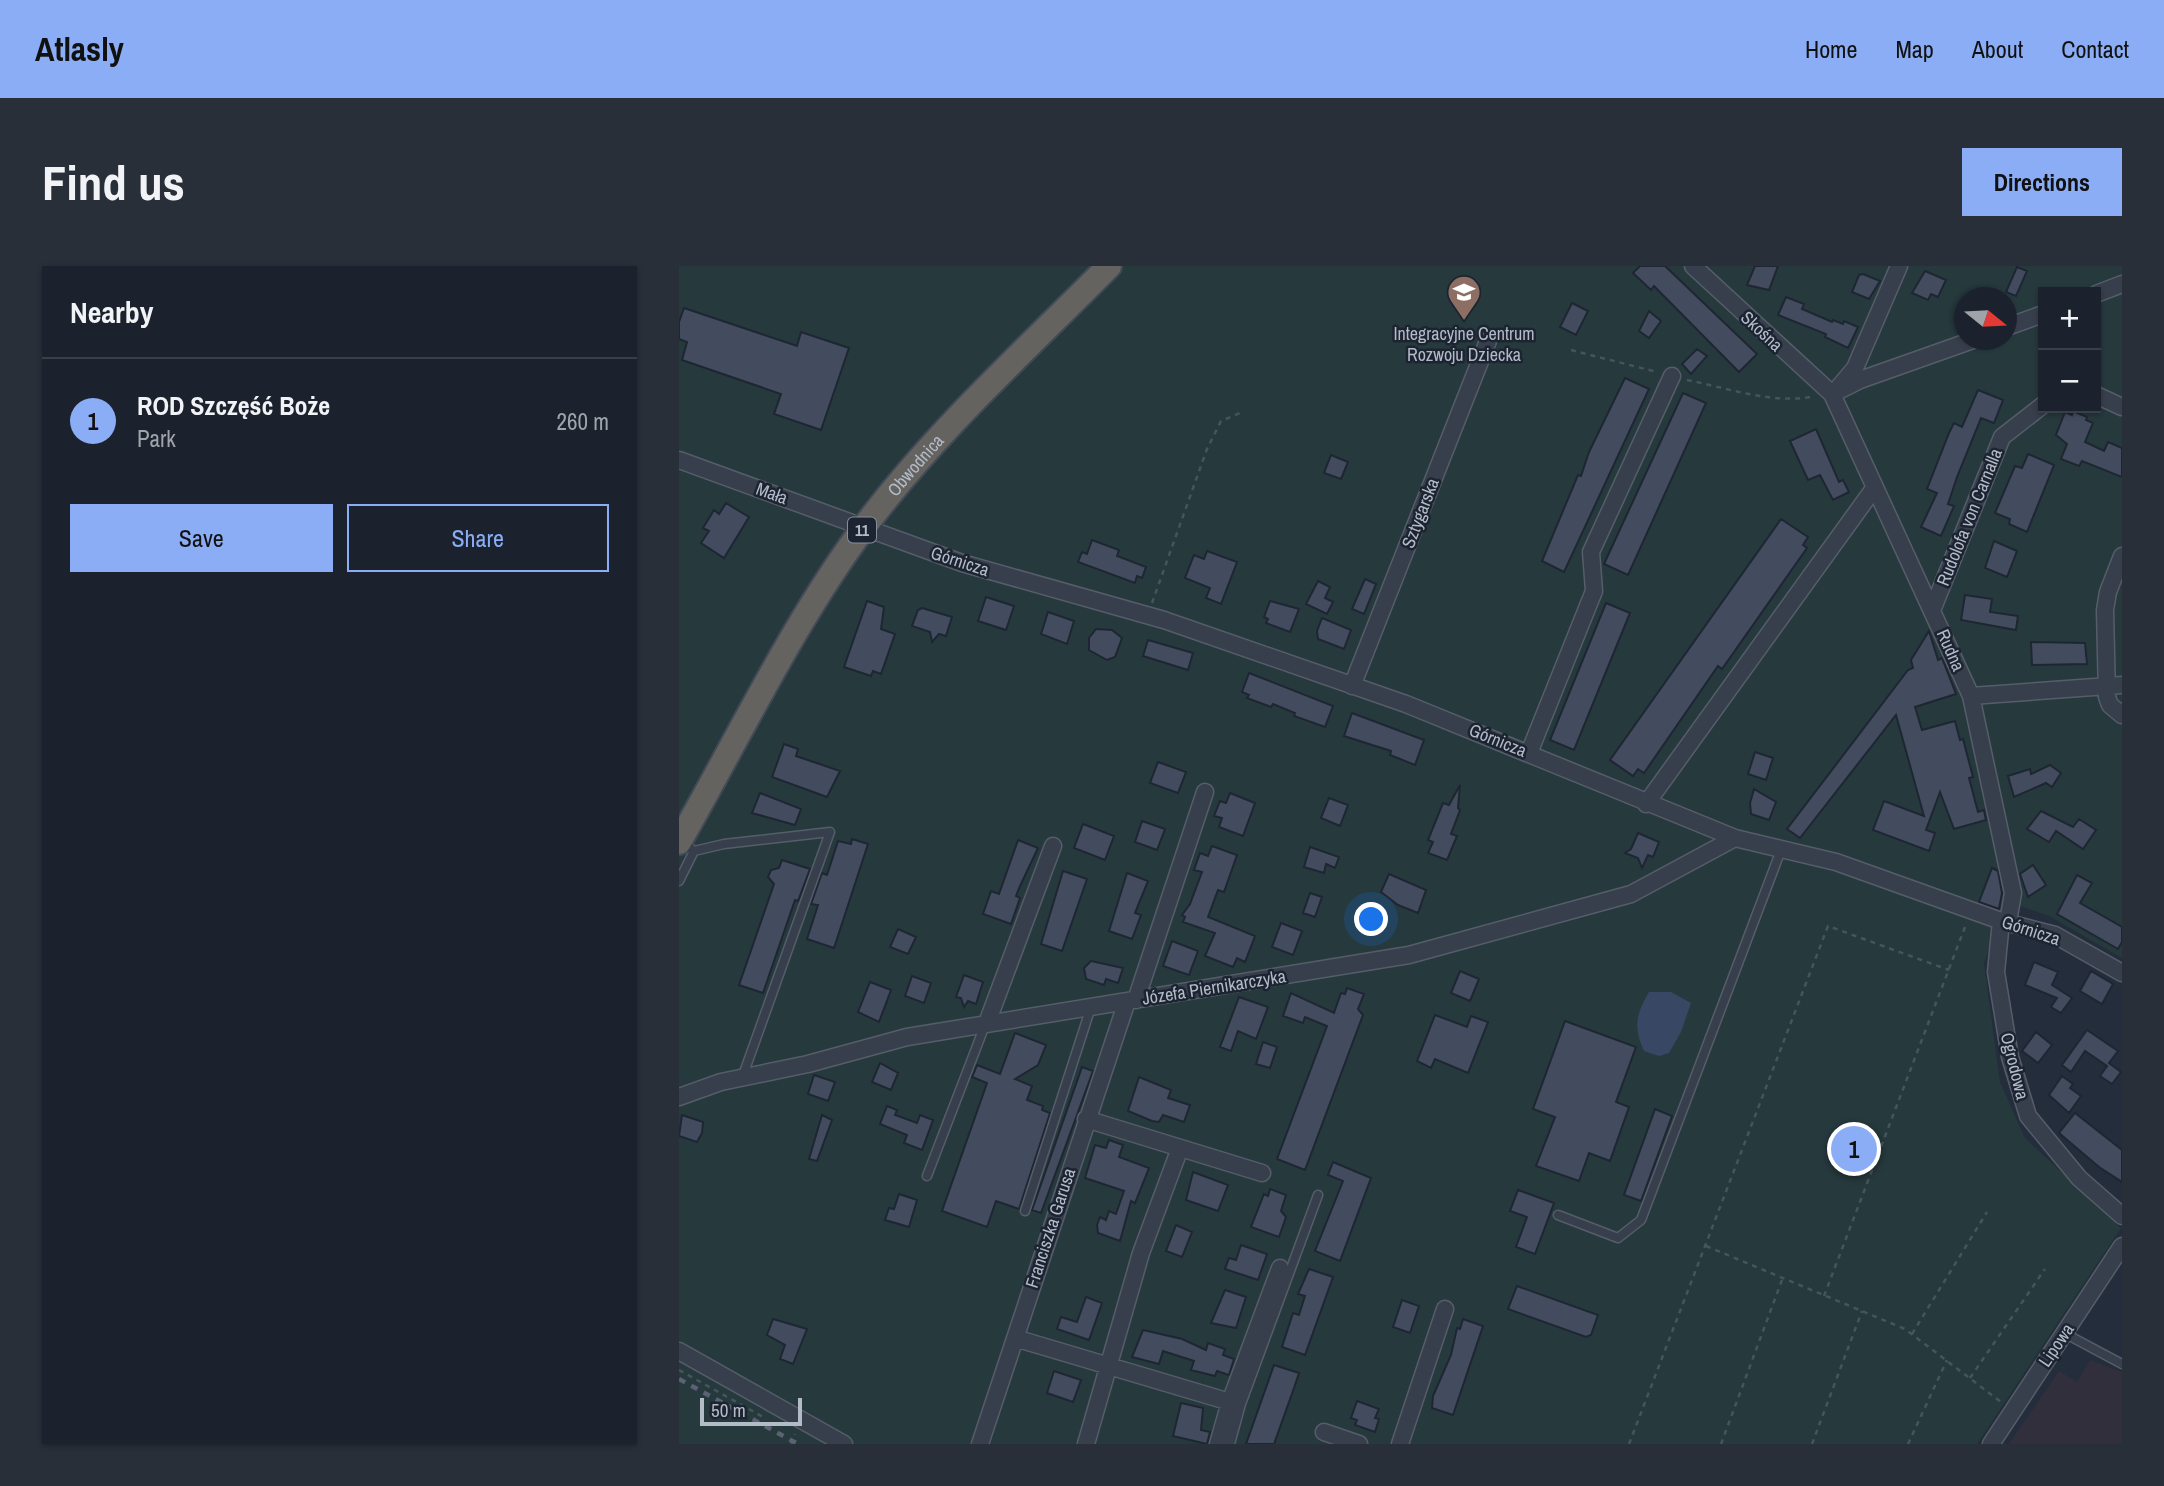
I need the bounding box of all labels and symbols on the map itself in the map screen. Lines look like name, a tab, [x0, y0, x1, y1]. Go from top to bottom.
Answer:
school or university icon: Integracyjne Centrum Rozwoju Dziecka	[1445, 273, 1483, 322]
north arrow	[1954, 287, 2017, 350]
street label: Skośna	[1735, 305, 1789, 357]
place label: Integracyjne Centrum Rozwoju Dziecka	[1393, 321, 1535, 367]
street label: Obwodnica	[881, 428, 949, 501]
street label: Rudolofa von Carnalla	[1930, 445, 2008, 589]
street label: Sztygarska	[1395, 474, 1445, 552]
street label: Mała	[753, 476, 791, 510]
road number: 11	[848, 518, 876, 542]
street label: Górnicza	[928, 540, 992, 582]
street label: Rudna	[1931, 625, 1971, 675]
street label: Górnicza	[1466, 717, 1530, 763]
your location	[1354, 902, 1388, 936]
street label: Górnicza	[1999, 909, 2063, 951]
street label: Józefa Piernikarczyka	[1140, 963, 1288, 1011]
street label: Ogrodowa	[1995, 1030, 2035, 1102]
pin: 1	[1831, 1123, 1877, 1175]
street label: Franciszka Garusa	[1019, 1165, 1081, 1291]
street label: Lipowa	[2032, 1318, 2080, 1372]
scale bar	[700, 1395, 801, 1427]

